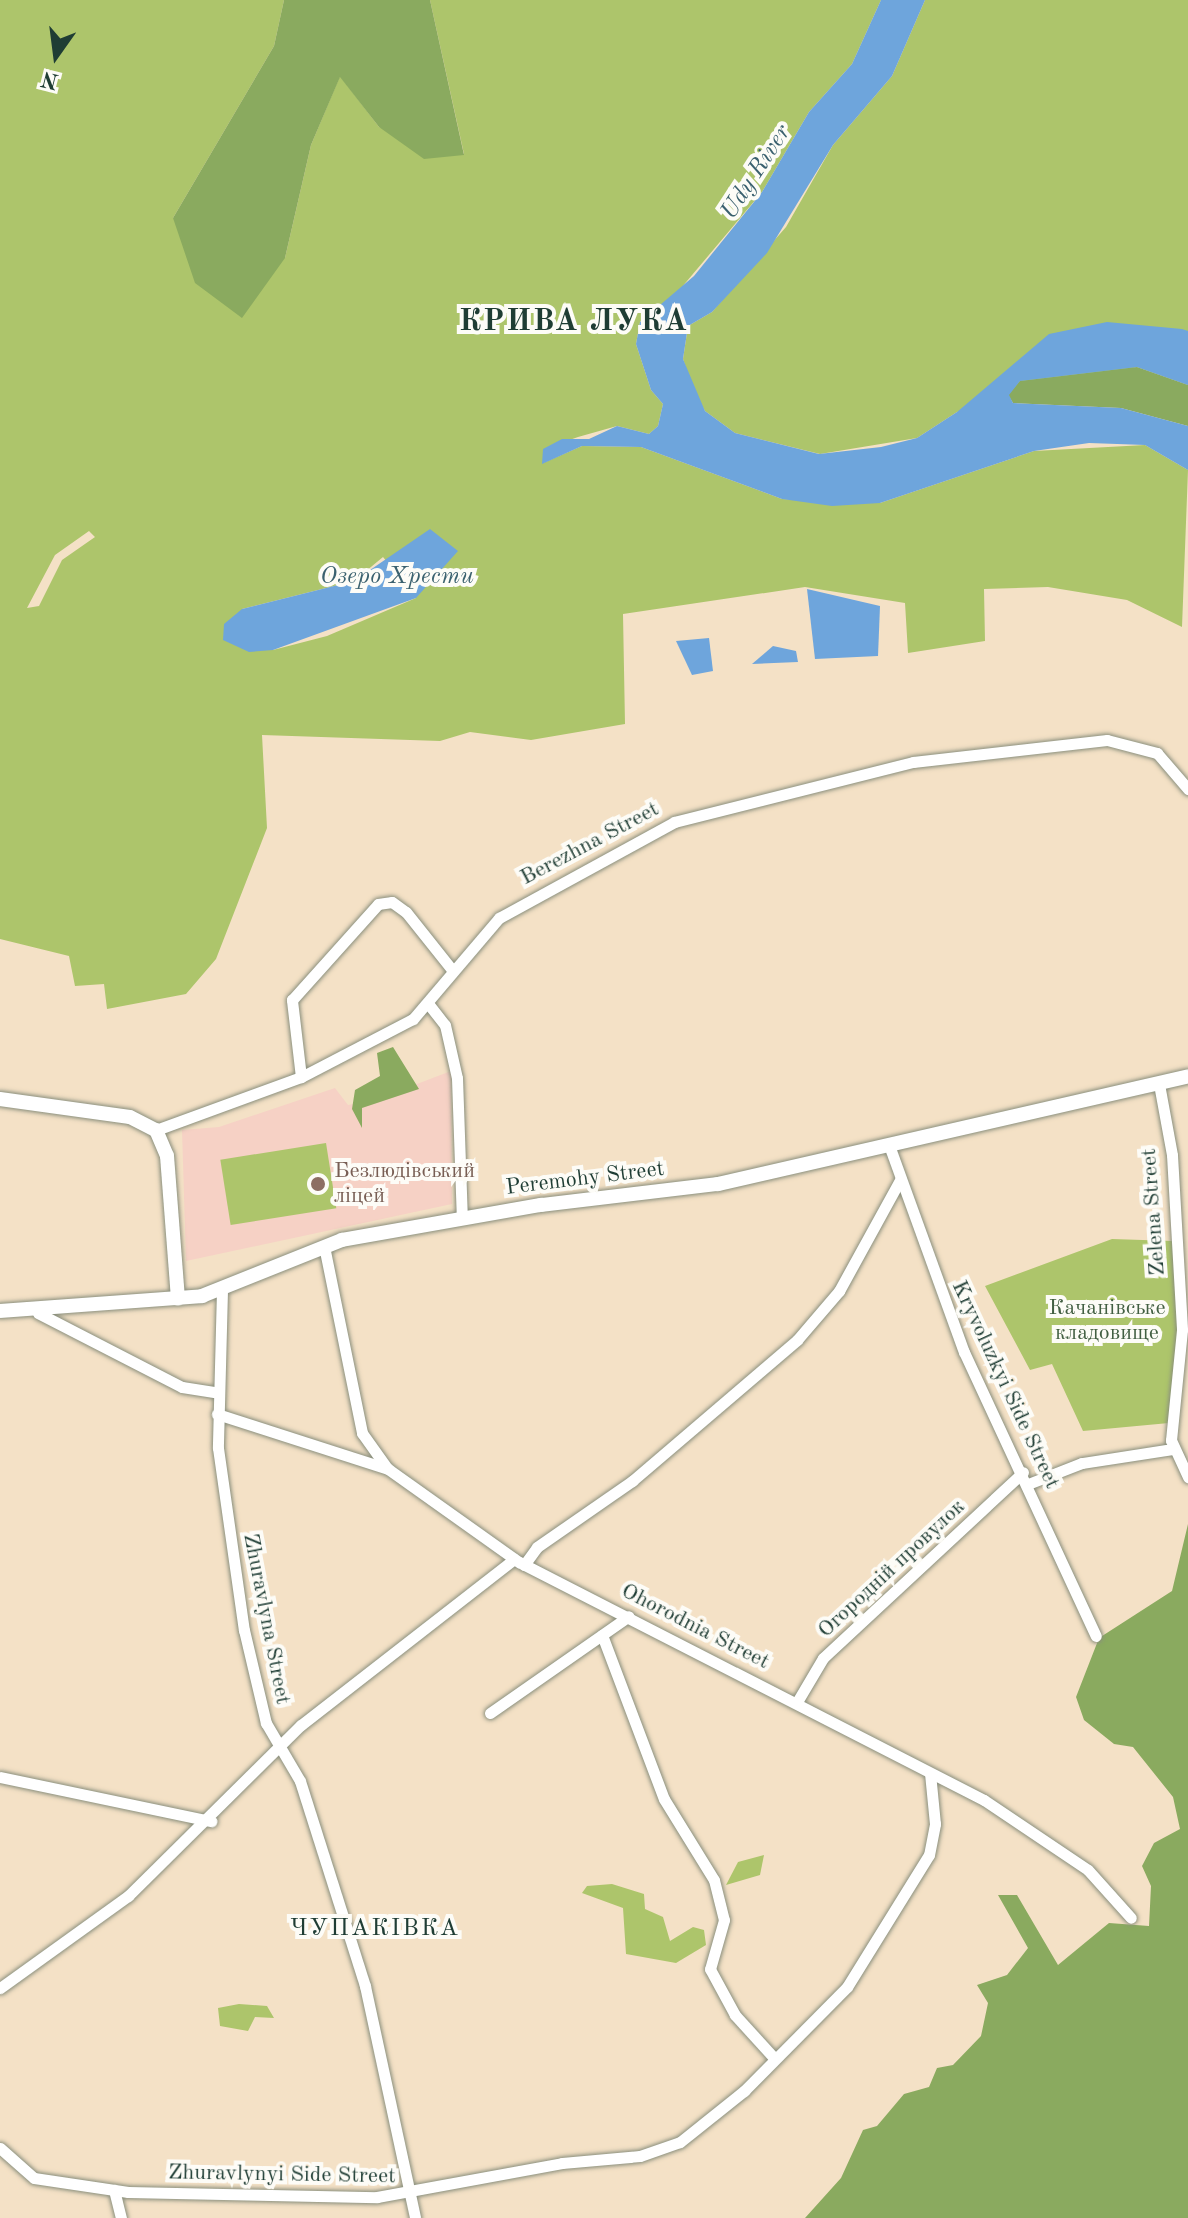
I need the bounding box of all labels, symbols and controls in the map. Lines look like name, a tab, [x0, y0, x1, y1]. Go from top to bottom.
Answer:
north arrow	[16, 16, 96, 96]
text: N	[39, 67, 61, 92]
water label: Udy River	[716, 120, 798, 226]
district label: КРИВА ЛУКА	[459, 304, 689, 340]
water label: Озеро Хрести	[320, 564, 474, 592]
street label: Berezhna Street	[516, 796, 664, 892]
street label: Zelena Street	[1136, 1147, 1172, 1277]
street label: Peremohy Street	[504, 1156, 666, 1202]
place label: Безлюдівський ліцей	[334, 1158, 475, 1210]
marker: Безлюдівський ліцей	[309, 1175, 327, 1193]
street label: Kryvoluzkyi Side Street	[945, 1277, 1065, 1493]
park label: Качанівське кладовище	[1048, 1295, 1166, 1346]
street label: Огородній провулок	[813, 1494, 971, 1644]
street label: Zhuravlyna Street	[236, 1531, 296, 1707]
street label: Ohorodnia Street	[616, 1578, 774, 1676]
district label: ЧУПАКІВКА	[290, 1916, 460, 1944]
street label: Zhuravlynyi Side Street	[168, 2160, 396, 2190]

